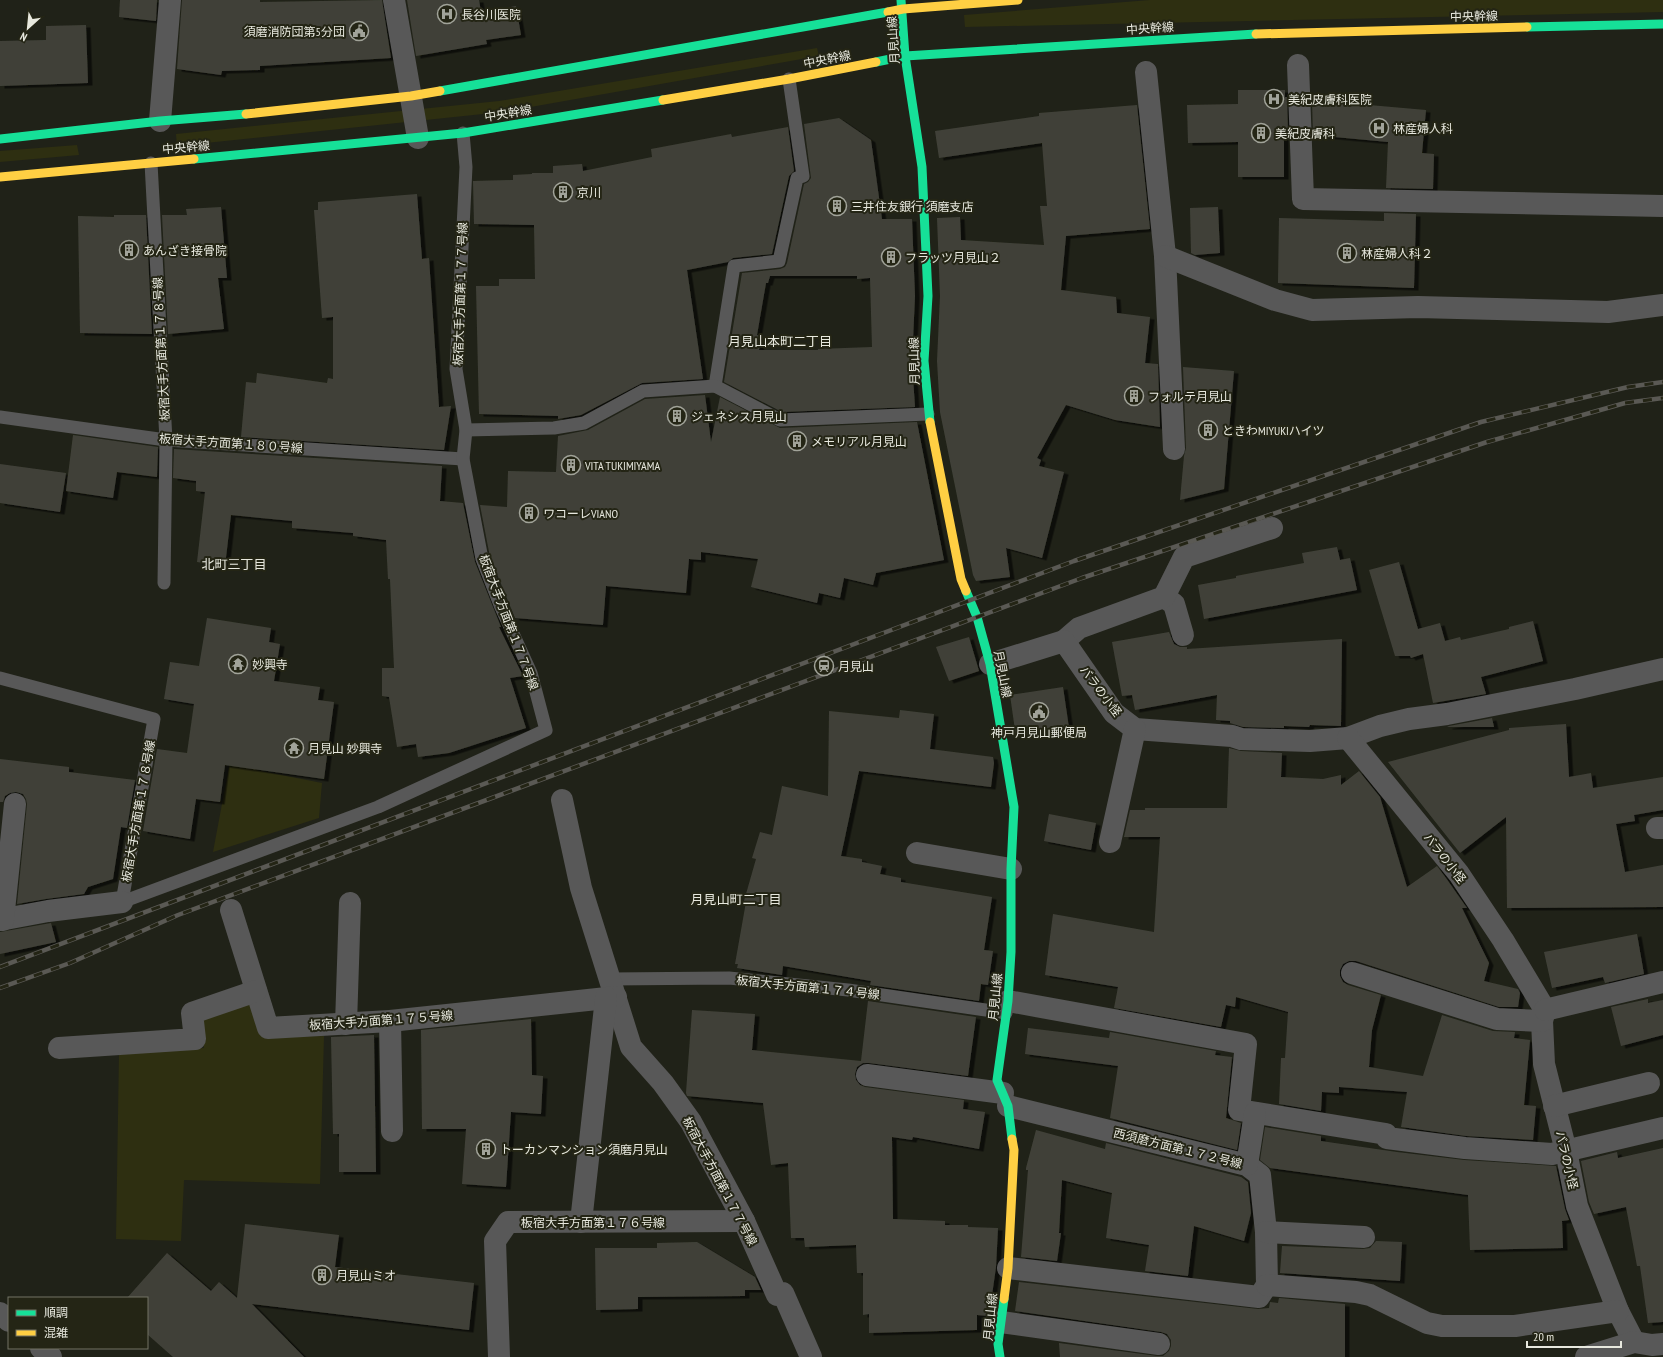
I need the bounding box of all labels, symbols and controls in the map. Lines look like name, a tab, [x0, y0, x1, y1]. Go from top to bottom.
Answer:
hospital icon: 長谷川医院	[436, 3, 458, 25]
place label: 長谷川医院	[461, 7, 521, 22]
north arrow	[8, 8, 48, 48]
street label: 中央幹線	[1450, 8, 1498, 24]
street label: 月見山線	[884, 16, 902, 64]
street label: 中央幹線	[1126, 19, 1174, 37]
public building icon: 須磨消防団第5分団	[348, 20, 370, 42]
place label: 須磨消防団第5分団	[244, 24, 345, 39]
text: N	[18, 29, 29, 44]
street label: 中央幹線	[802, 47, 852, 71]
hospital icon: 美紀皮膚科医院	[1263, 88, 1285, 110]
place label: 美紀皮膚科医院	[1288, 92, 1372, 107]
street label: 中央幹線	[483, 102, 533, 124]
hospital icon: 林産婦人科	[1368, 117, 1390, 139]
place label: 林産婦人科	[1393, 121, 1453, 136]
building icon: 美紀皮膚科	[1250, 122, 1272, 144]
place label: 美紀皮膚科	[1275, 126, 1335, 141]
street label: 中央幹線	[161, 137, 211, 157]
building icon: 京川	[552, 181, 574, 203]
place label: 京川	[577, 185, 601, 200]
building icon: 三井住友銀行 須磨支店	[826, 195, 848, 217]
place label: 三井住友銀行 須磨支店	[851, 199, 974, 214]
street label: 板宿大手方面第１７７号線	[450, 222, 470, 366]
building icon: あんざき接骨院	[118, 239, 140, 261]
building icon: 林産婦人科２	[1336, 242, 1358, 264]
place label: あんざき接骨院	[143, 243, 227, 258]
building icon: フラッツ月見山２	[880, 246, 902, 268]
place label: 林産婦人科２	[1361, 246, 1433, 261]
place label: フラッツ月見山２	[905, 250, 1001, 265]
street label: 板宿大手方面第１７８号線	[150, 277, 172, 421]
district label: 月見山本町二丁目	[728, 333, 832, 350]
street label: 月見山線	[906, 337, 922, 385]
building icon: フォルテ月見山	[1123, 385, 1145, 407]
place label: フォルテ月見山	[1148, 389, 1232, 404]
building icon: ジェネシス月見山	[666, 405, 688, 427]
place label: ジェネシス月見山	[691, 409, 787, 424]
building icon: ときわMIYUKIハイツ	[1197, 419, 1219, 441]
place label: ときわMIYUKIハイツ	[1222, 423, 1325, 438]
street label: 板宿大手方面第１８０号線	[159, 430, 303, 456]
building icon: メモリアル月見山	[786, 430, 808, 452]
place label: メモリアル月見山	[811, 434, 907, 449]
building icon: VITA TUKIMIYAMA	[560, 454, 582, 476]
place label: VITA TUKIMIYAMA	[584, 458, 660, 473]
building icon: ワコーレVIANO	[518, 502, 540, 524]
place label: ワコーレVIANO	[543, 506, 618, 521]
street label: 板宿大手方面第１７７号線	[476, 552, 542, 692]
district label: 北町三丁目	[201, 556, 267, 573]
street label: 月見山線	[991, 649, 1015, 699]
temple icon: 妙興寺	[227, 653, 249, 675]
station icon: 月見山	[813, 655, 835, 677]
place label: 妙興寺	[252, 657, 288, 672]
place label: 月見山	[838, 659, 874, 674]
street label: バラの小怪	[1077, 663, 1125, 719]
public building icon: 神戸月見山郵便局	[1028, 701, 1050, 723]
place label: 神戸月見山郵便局	[991, 725, 1087, 740]
temple icon: 月見山 妙興寺	[283, 737, 305, 759]
street label: 板宿大手方面第１７８号線	[118, 739, 158, 883]
place label: 月見山 妙興寺	[308, 741, 383, 756]
street label: バラの小怪	[1421, 830, 1469, 886]
district label: 月見山町二丁目	[690, 891, 782, 908]
street label: 板宿大手方面第１７４号線	[736, 972, 880, 1002]
street label: 月見山線	[985, 972, 1005, 1022]
street label: 板宿大手方面第１７５号線	[309, 1007, 453, 1033]
street label: 板宿大手方面第１７７号線	[680, 1114, 760, 1248]
street label: 西須磨方面第１７２号線	[1112, 1125, 1244, 1171]
street label: バラの小怪	[1553, 1129, 1581, 1191]
building icon: トーカンマンション須磨月見山	[475, 1138, 497, 1160]
place label: トーカンマンション須磨月見山	[500, 1142, 668, 1157]
street label: 板宿大手方面第１７６号線	[521, 1215, 665, 1230]
building icon: 月見山ミオ	[311, 1264, 333, 1286]
place label: 月見山ミオ	[336, 1268, 396, 1283]
street label: 月見山線	[980, 1292, 1000, 1342]
legend	[8, 1297, 148, 1349]
text: 順調	[44, 1305, 68, 1320]
scale bar	[1527, 1323, 1621, 1349]
text: 混雑	[44, 1325, 68, 1340]
text: 20 m	[1533, 1329, 1554, 1344]

